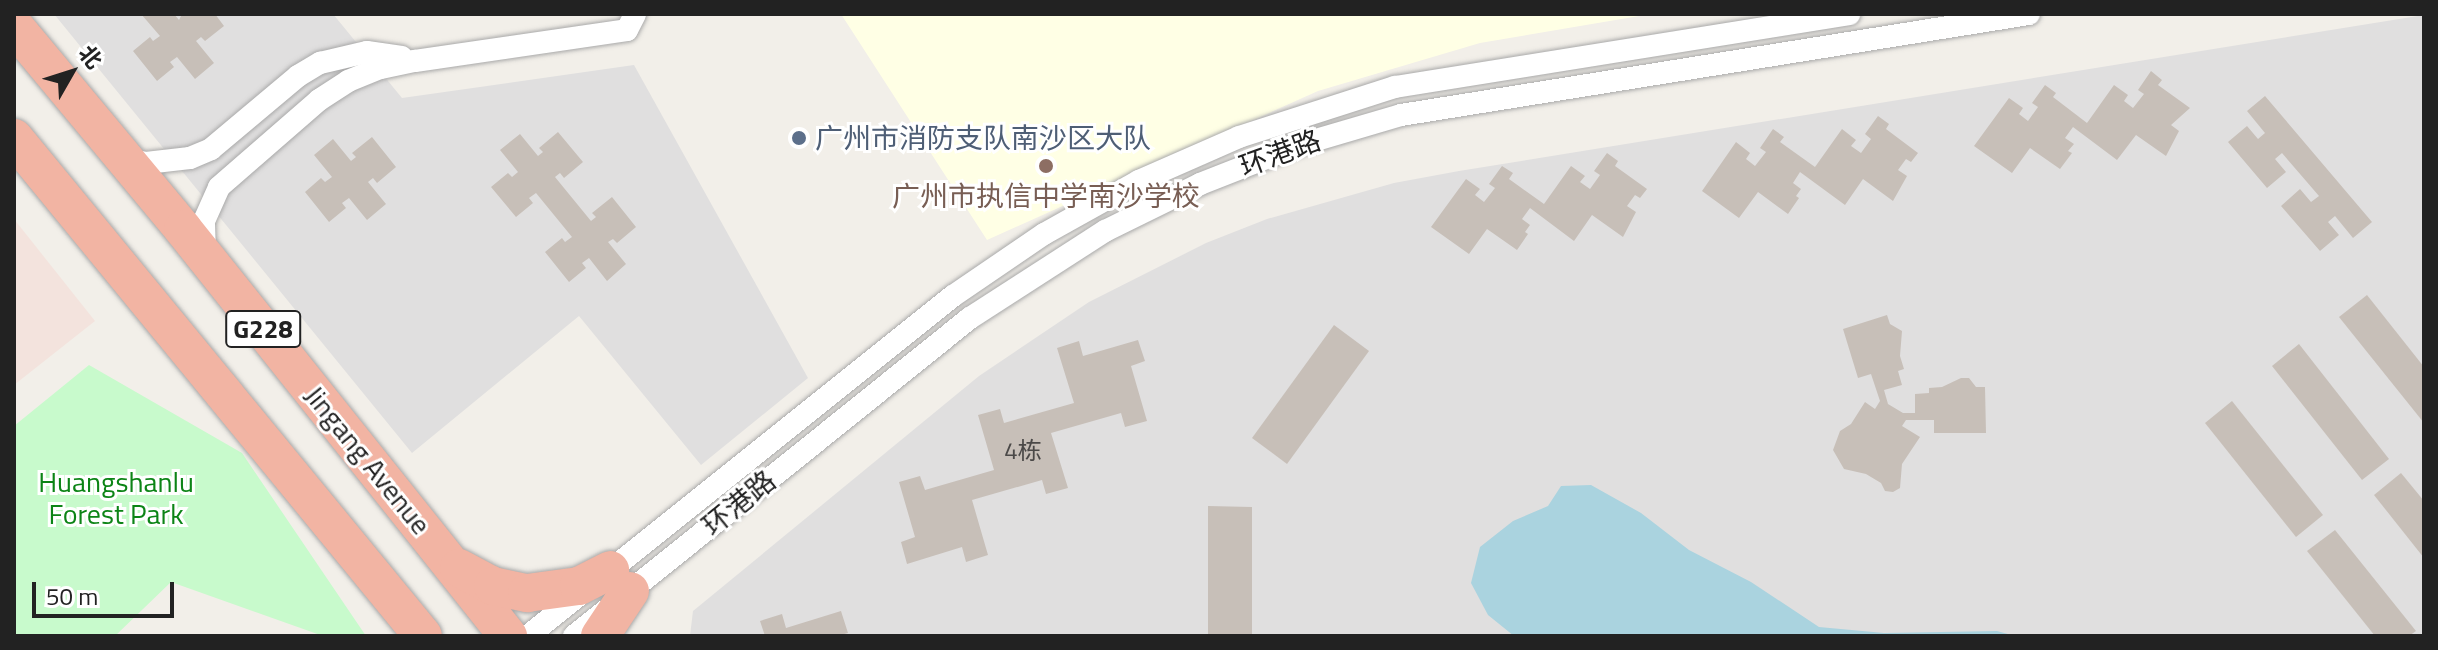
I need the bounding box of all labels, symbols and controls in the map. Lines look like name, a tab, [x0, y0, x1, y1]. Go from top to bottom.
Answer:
north arrow	[32, 32, 112, 112]
text: 北	[71, 38, 111, 76]
place label: 广州市消防支队南沙区大队	[815, 121, 1151, 155]
street label: 环港路	[1235, 123, 1325, 183]
marker: 广州市消防支队南沙区大队	[790, 129, 808, 147]
marker: 广州市执信中学南沙学校	[1037, 157, 1055, 175]
place label: 广州市执信中学南沙学校	[892, 179, 1200, 213]
road number: G228	[225, 307, 301, 351]
street label: Jingang Avenue	[298, 379, 438, 541]
house number: 4栋	[1004, 437, 1042, 465]
street label: 环港路	[696, 464, 782, 542]
park label: Huangshanlu Forest Park	[38, 465, 194, 531]
scale bar	[36, 566, 178, 616]
text: 50 m	[46, 578, 98, 614]

